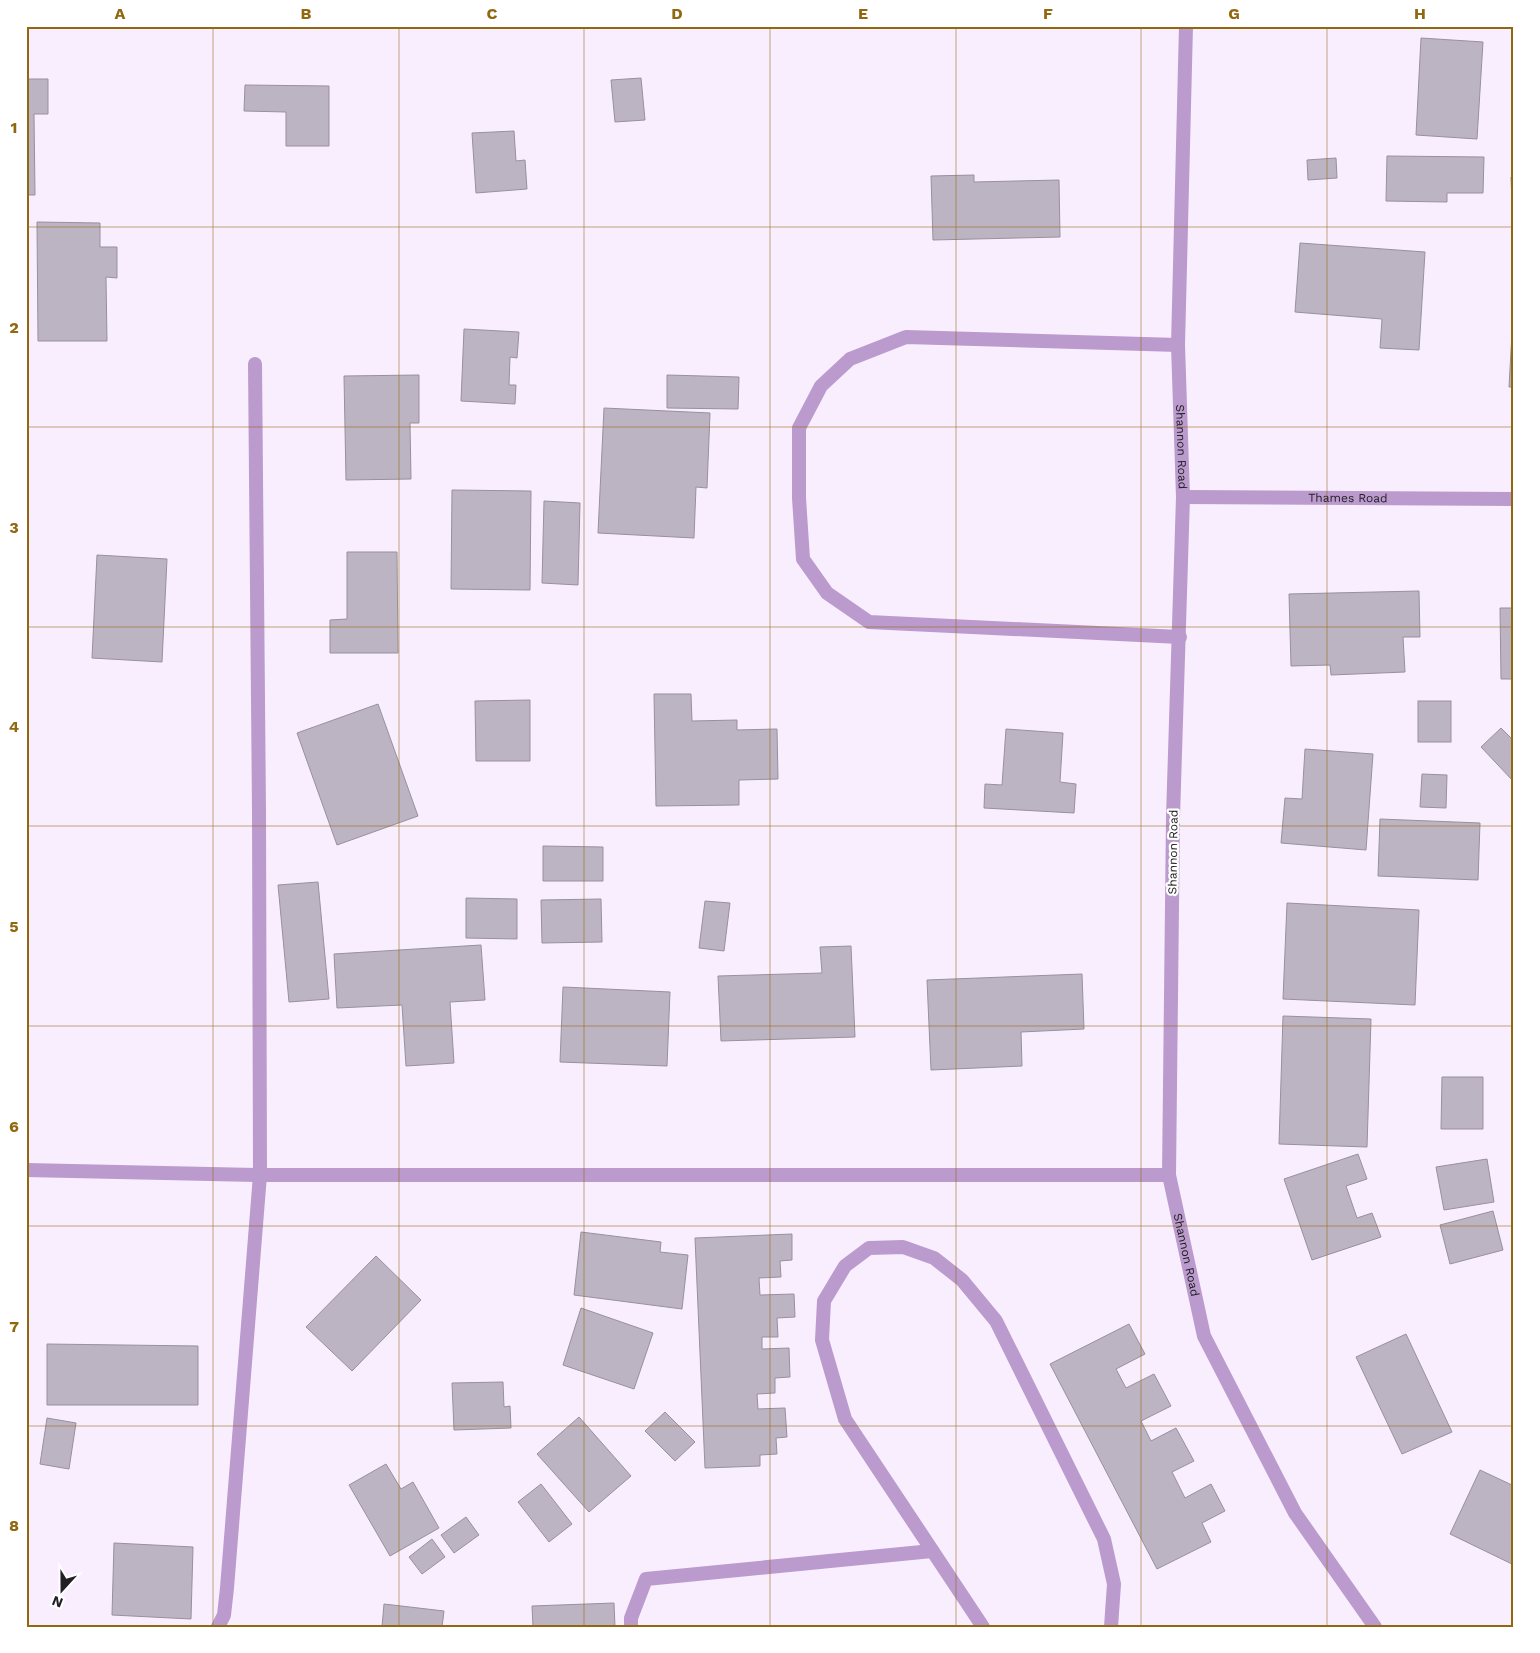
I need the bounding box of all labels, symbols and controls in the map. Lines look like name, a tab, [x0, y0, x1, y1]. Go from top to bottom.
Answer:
text: A	[115, 4, 126, 23]
text: B	[301, 4, 312, 23]
text: C	[487, 4, 498, 23]
text: D	[671, 4, 683, 23]
text: E	[858, 4, 868, 23]
text: F	[1043, 4, 1053, 23]
text: G	[1228, 4, 1240, 23]
text: H	[1414, 4, 1426, 23]
text: 1	[11, 118, 17, 137]
text: 2	[9, 318, 19, 337]
street label: Shannon Road	[1173, 404, 1190, 489]
street label: Thames Road	[1308, 491, 1388, 505]
text: 3	[9, 518, 19, 537]
text: 4	[9, 717, 19, 736]
street label: Shannon Road	[1165, 809, 1181, 895]
text: 5	[9, 917, 19, 936]
text: 6	[9, 1117, 19, 1136]
street label: Shannon Road	[1170, 1212, 1202, 1298]
text: 7	[9, 1317, 19, 1336]
text: 8	[9, 1516, 19, 1535]
north arrow	[38, 1566, 88, 1616]
text: N	[50, 1593, 65, 1611]

